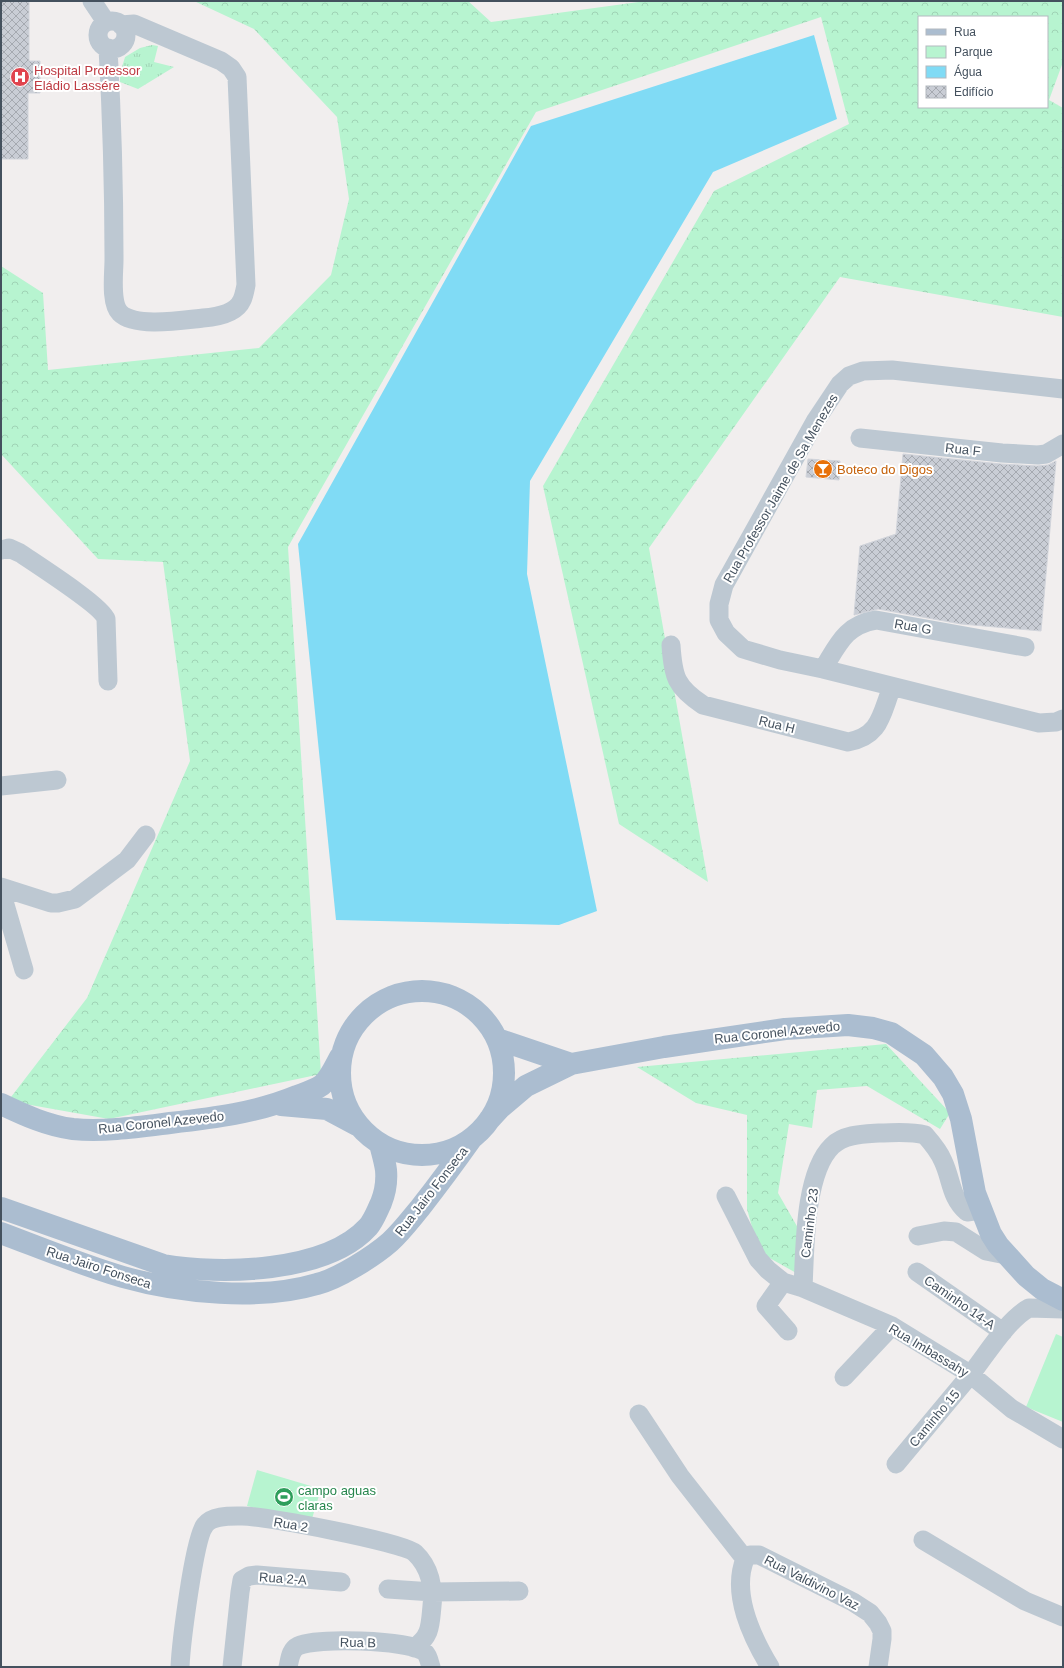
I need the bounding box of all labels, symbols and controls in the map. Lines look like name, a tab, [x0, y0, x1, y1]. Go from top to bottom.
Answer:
legend	[918, 16, 1048, 108]
text: Rua	[954, 25, 976, 39]
text: Parque	[954, 45, 993, 59]
place label: Hospital Professor Eládio Lassére	[34, 63, 141, 93]
text: Água	[954, 64, 982, 79]
hospital icon: Hospital Professor Eládio Lassére	[9, 66, 31, 88]
text: Edifício	[954, 85, 994, 99]
street label: Rua Professor Jaime de Sa Menezes	[720, 391, 841, 585]
street label: Rua F	[945, 440, 981, 459]
bar icon: Boteco do Digos	[812, 458, 834, 480]
place label: Boteco do Digos	[837, 462, 933, 477]
street label: Rua G	[893, 616, 933, 637]
street label: Rua H	[757, 713, 797, 736]
street label: Rua Coronel Azevedo	[713, 1018, 841, 1047]
street label: Rua Coronel Azevedo	[97, 1108, 225, 1137]
street label: Rua Jairo Fonseca	[392, 1143, 471, 1239]
street label: Caminho 23	[798, 1187, 821, 1259]
street label: Rua Jairo Fonseca	[45, 1243, 154, 1292]
street label: Caminho 14-A	[921, 1272, 998, 1333]
street label: Rua Imbassahy	[886, 1321, 972, 1380]
street label: Caminho 15	[906, 1387, 963, 1450]
place label: campo aguas claras	[298, 1483, 377, 1513]
sports icon: campo aguas claras	[273, 1486, 295, 1508]
street label: Rua 2	[273, 1514, 309, 1535]
street label: Rua Valdivino Vaz	[762, 1552, 862, 1613]
street label: Rua 2-A	[259, 1569, 308, 1588]
street label: Rua B	[340, 1635, 376, 1650]

